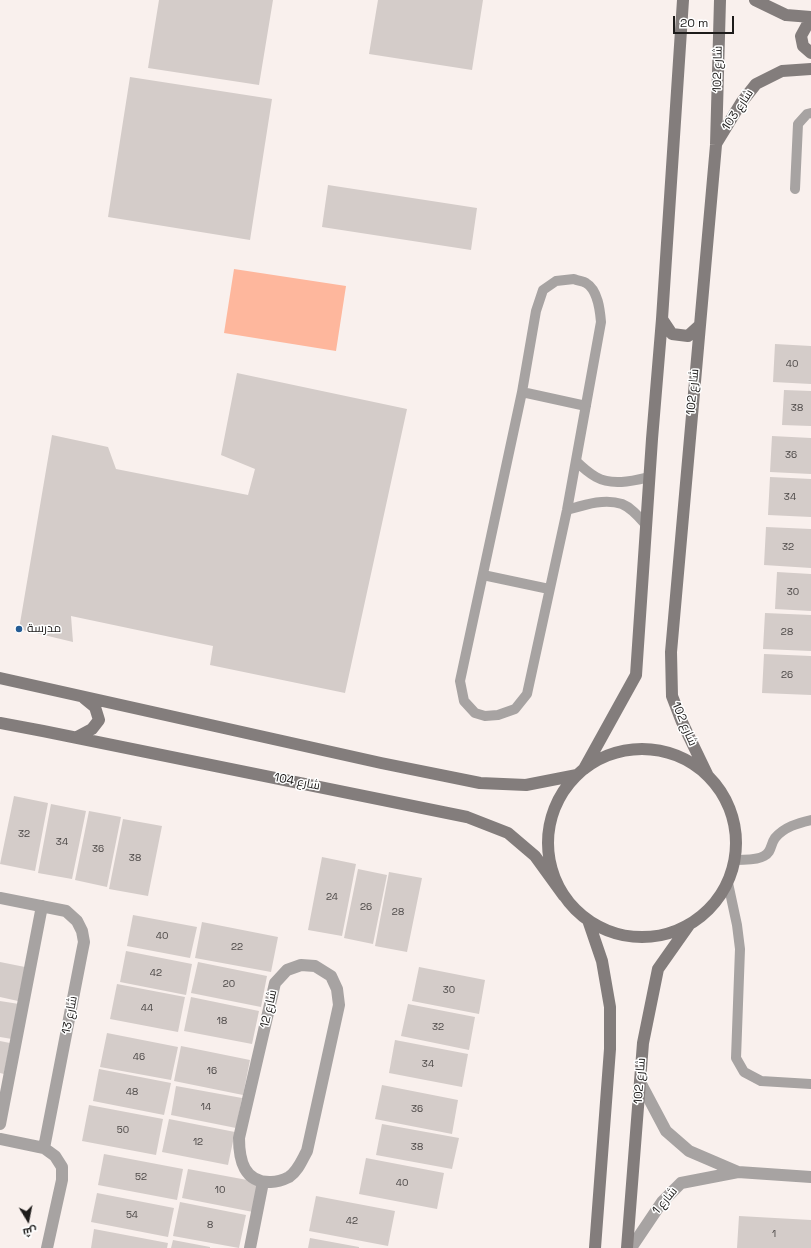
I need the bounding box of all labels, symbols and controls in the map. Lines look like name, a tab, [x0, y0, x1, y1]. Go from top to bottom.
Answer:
scale bar	[675, 8, 736, 34]
text: 20 m	[680, 15, 708, 31]
street label: شارع 102	[710, 46, 726, 92]
street label: شارع 103	[719, 87, 757, 133]
house number: 40	[786, 358, 798, 370]
street label: شارع 102	[684, 368, 702, 416]
house number: 38	[791, 402, 803, 414]
house number: 36	[785, 449, 797, 461]
house number: 34	[784, 491, 796, 503]
house number: 32	[782, 541, 794, 553]
house number: 30	[787, 586, 799, 598]
place label: مدرسة	[27, 622, 61, 636]
marker: مدرسة	[14, 624, 24, 634]
house number: 28	[781, 626, 793, 638]
house number: 26	[781, 669, 793, 681]
street label: شارع 102	[668, 700, 700, 748]
street label: شارع 104	[273, 770, 321, 794]
house number: 32	[18, 828, 30, 840]
house number: 34	[56, 836, 68, 848]
house number: 36	[92, 843, 104, 855]
house number: 38	[129, 852, 141, 864]
house number: 24	[326, 891, 338, 903]
house number: 26	[360, 901, 372, 913]
house number: 28	[392, 906, 404, 918]
house number: 40	[156, 930, 168, 942]
house number: 22	[231, 941, 243, 953]
house number: 42	[150, 967, 162, 979]
house number: 20	[223, 978, 235, 990]
house number: 30	[443, 984, 455, 996]
street label: شارع 12	[258, 989, 280, 1029]
street label: شارع 13	[59, 995, 81, 1035]
house number: 44	[141, 1002, 153, 1014]
house number: 18	[217, 1015, 227, 1027]
house number: 32	[432, 1021, 444, 1033]
house number: 46	[133, 1051, 145, 1063]
street label: شارع 102	[631, 1057, 649, 1105]
house number: 34	[422, 1058, 434, 1070]
house number: 16	[207, 1065, 217, 1077]
house number: 48	[126, 1086, 138, 1098]
house number: 14	[201, 1101, 211, 1113]
house number: 36	[411, 1103, 423, 1115]
house number: 50	[117, 1124, 129, 1136]
house number: 12	[193, 1136, 203, 1148]
house number: 38	[411, 1141, 423, 1153]
house number: 52	[135, 1171, 147, 1183]
house number: 40	[396, 1177, 408, 1189]
house number: 10	[215, 1184, 225, 1196]
street label: شارع 1	[649, 1184, 681, 1218]
north arrow	[8, 1200, 48, 1240]
house number: 54	[126, 1209, 138, 1221]
house number: 42	[346, 1215, 358, 1227]
house number: 8	[207, 1219, 213, 1231]
text: ش	[22, 1224, 38, 1240]
house number: 1	[772, 1228, 776, 1240]

